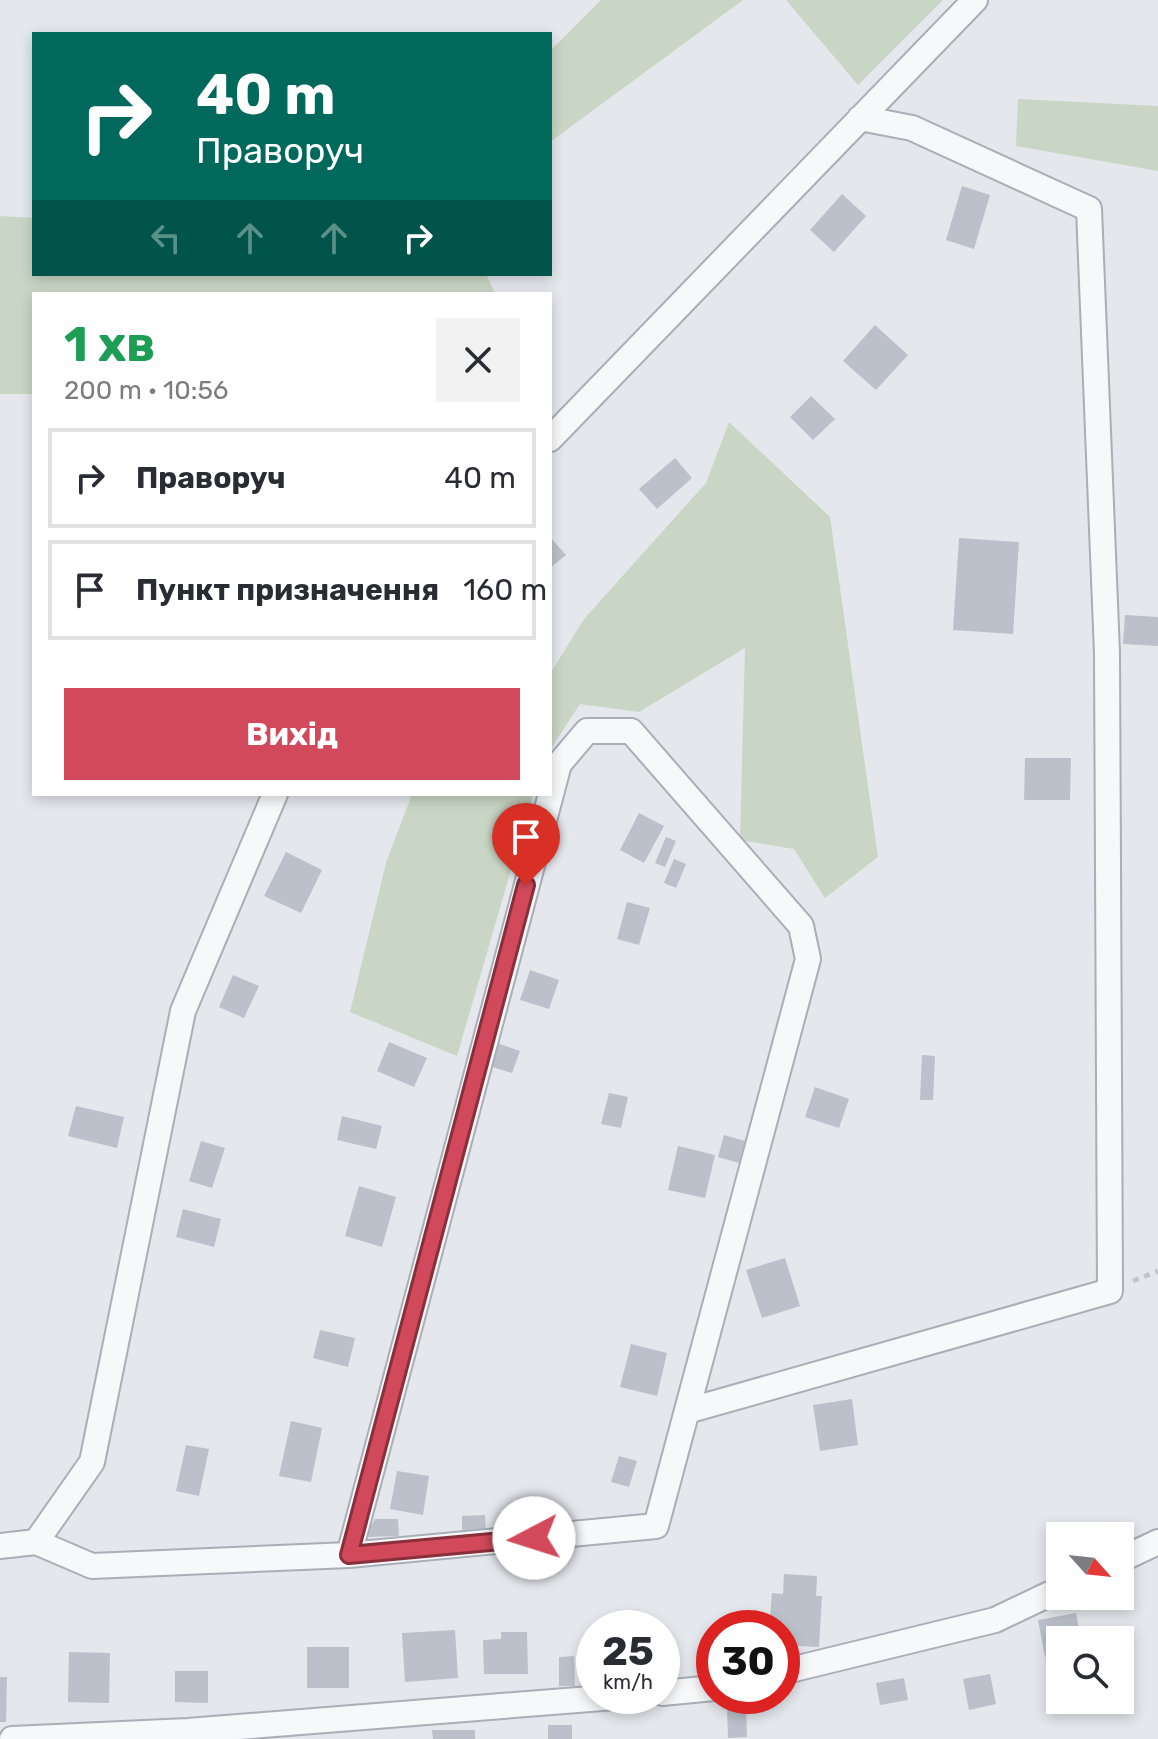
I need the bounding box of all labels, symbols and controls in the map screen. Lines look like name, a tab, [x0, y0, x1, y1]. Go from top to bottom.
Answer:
text: 40 m	[196, 62, 336, 128]
icon: right	[64, 64, 168, 168]
text: Праворуч	[196, 129, 364, 172]
icon: left	[144, 216, 188, 260]
icon: ahead	[228, 216, 272, 260]
icon: ahead	[312, 216, 356, 260]
icon: right	[396, 216, 440, 260]
text: 1 хв	[64, 316, 155, 373]
button: close	[436, 318, 520, 402]
text: 200 m · 10:56	[64, 375, 229, 406]
icon: right	[68, 456, 112, 500]
text: Праворуч	[136, 460, 286, 496]
text: 40 m	[444, 460, 516, 496]
icon: arrive	[68, 568, 112, 612]
text: Пункт призначення	[136, 572, 439, 608]
text: 160 m	[463, 572, 547, 608]
button: Вихід	[64, 688, 520, 780]
pin	[492, 803, 560, 885]
icon: arrive	[504, 815, 548, 859]
position arrow	[492, 1496, 576, 1580]
north arrow	[1046, 1522, 1134, 1610]
map controls	[1046, 1522, 1134, 1714]
speed limit sign: 30	[696, 1610, 800, 1714]
button: search	[1046, 1626, 1134, 1714]
text: 25	[602, 1628, 654, 1675]
text: km/h	[603, 1670, 653, 1694]

